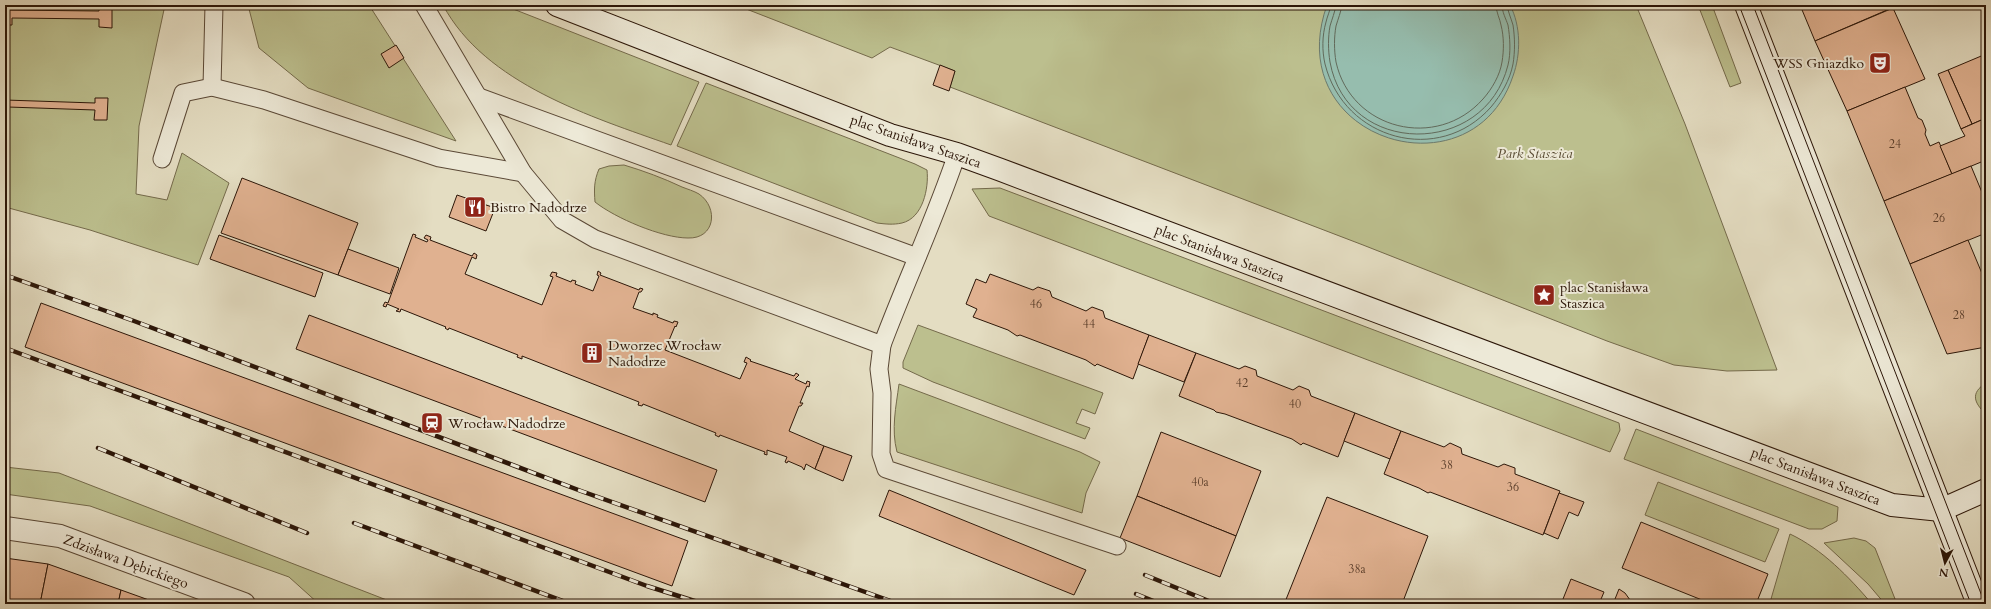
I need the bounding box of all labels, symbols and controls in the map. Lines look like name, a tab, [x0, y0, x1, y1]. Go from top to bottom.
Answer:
theatre icon: WSS Gniazdko	[1867, 50, 1893, 76]
place label: WSS Gniazdko	[1772, 54, 1864, 73]
street label: plac Stanisława Staszica	[848, 110, 984, 173]
house number: 24	[1889, 136, 1901, 152]
park label: Park Staszica	[1497, 144, 1573, 163]
restaurant icon: Bistro Nadodrze	[462, 194, 488, 220]
place label: Bistro Nadodrze	[490, 198, 587, 217]
house number: 26	[1933, 210, 1945, 226]
street label: plac Stanisława Staszica	[1152, 220, 1287, 287]
place label: plac Stanisława Staszica	[1560, 278, 1648, 313]
place icon: plac Stanisława Staszica	[1531, 282, 1557, 308]
house number: 46	[1030, 296, 1042, 312]
house number: 28	[1953, 307, 1965, 323]
house number: 44	[1083, 316, 1095, 332]
place label: Dworzec Wrocław Nadodrze	[608, 336, 722, 371]
building icon: Dworzec Wrocław Nadodrze	[579, 340, 605, 366]
house number: 42	[1236, 375, 1248, 391]
house number: 40	[1289, 396, 1301, 412]
station icon: Wrocław Nadodrze	[419, 410, 445, 436]
place label: Wrocław Nadodrze	[447, 414, 566, 433]
street label: plac Stanisława Staszica	[1748, 443, 1883, 510]
house number: 38	[1441, 457, 1453, 473]
house number: 40a	[1191, 474, 1210, 490]
house number: 36	[1507, 479, 1519, 495]
street label: Zdzisława Dębickiego	[61, 530, 192, 593]
north arrow	[1925, 543, 1965, 583]
house number: 38a	[1348, 561, 1367, 577]
text: N	[1938, 564, 1949, 580]

